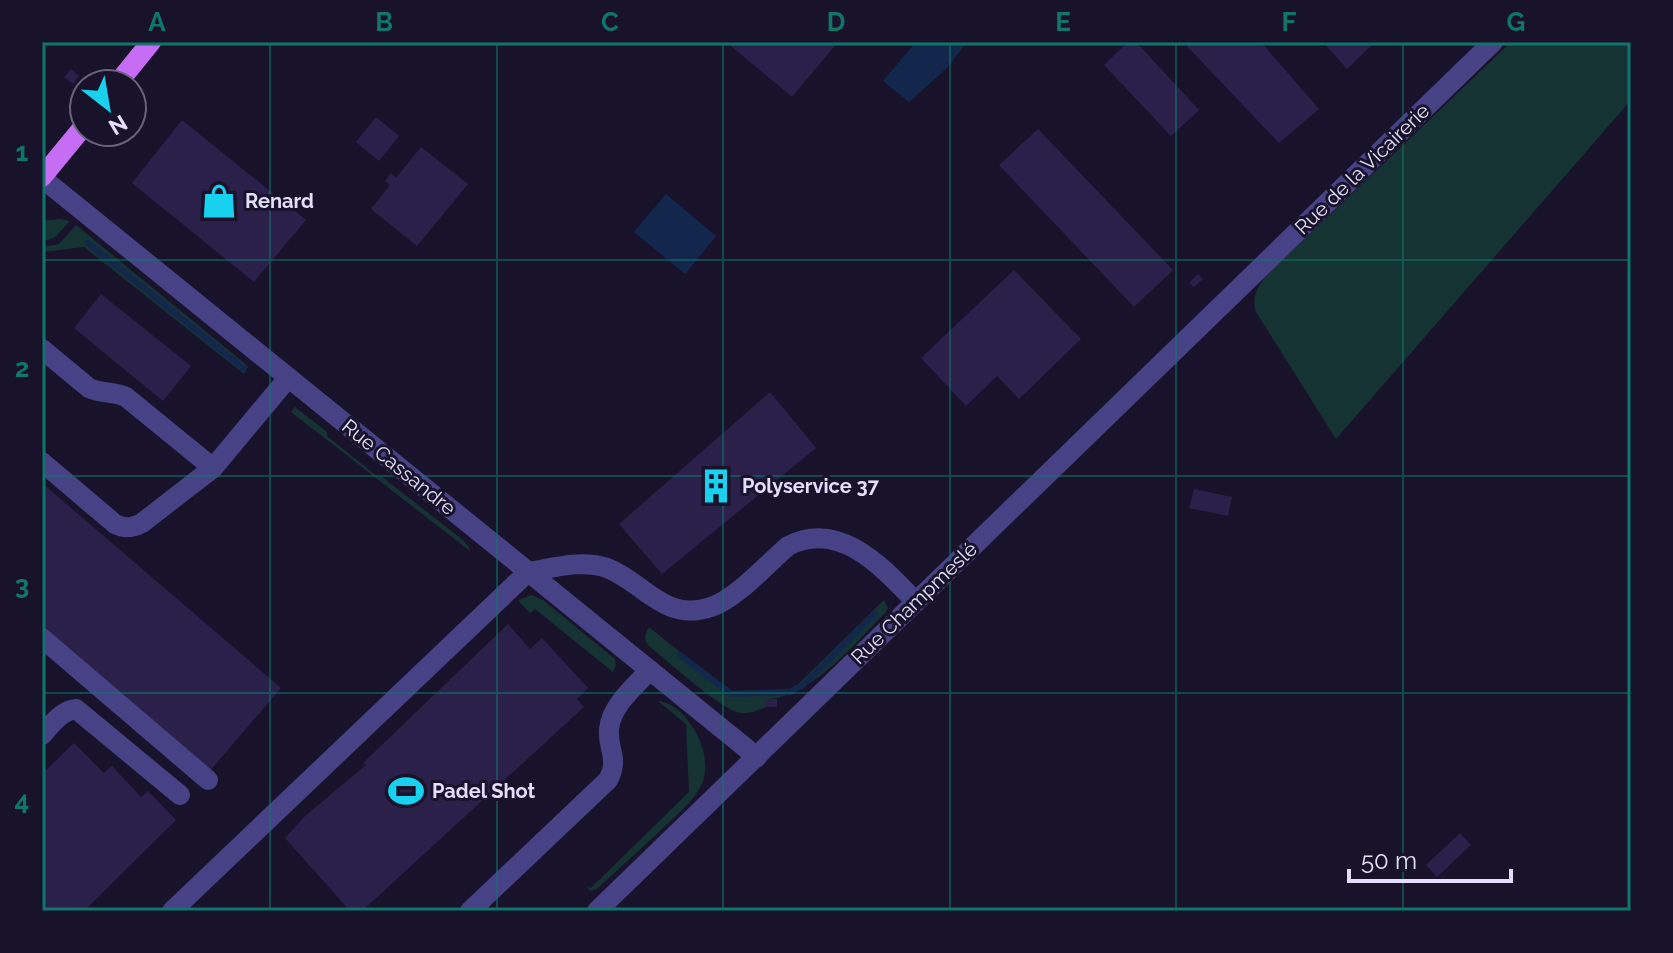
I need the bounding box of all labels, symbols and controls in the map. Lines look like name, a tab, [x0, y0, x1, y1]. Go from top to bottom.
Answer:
text: A	[148, 7, 166, 37]
text: B	[375, 7, 393, 37]
text: C	[601, 7, 619, 37]
text: D	[827, 7, 845, 37]
text: E	[1055, 7, 1071, 37]
text: F	[1282, 7, 1297, 37]
text: G	[1507, 7, 1525, 37]
north arrow	[68, 68, 148, 148]
street label: Rue de la Vicairerie	[1290, 99, 1434, 239]
text: N	[104, 110, 132, 141]
text: 1	[16, 137, 29, 167]
shop icon: Renard	[200, 182, 238, 220]
place label: Renard	[245, 189, 314, 213]
text: 2	[15, 353, 29, 383]
street label: Rue Cassandre	[337, 414, 461, 520]
building icon: Polyservice 37	[697, 467, 735, 505]
place label: Polyservice 37	[742, 474, 880, 498]
street label: Rue Champmeslé	[846, 537, 982, 669]
text: 3	[15, 570, 29, 600]
sports icon: Padel Shot	[387, 772, 425, 810]
place label: Padel Shot	[432, 779, 536, 803]
text: 4	[15, 786, 29, 816]
scale bar	[1349, 833, 1511, 883]
text: 50 m	[1361, 846, 1417, 875]

